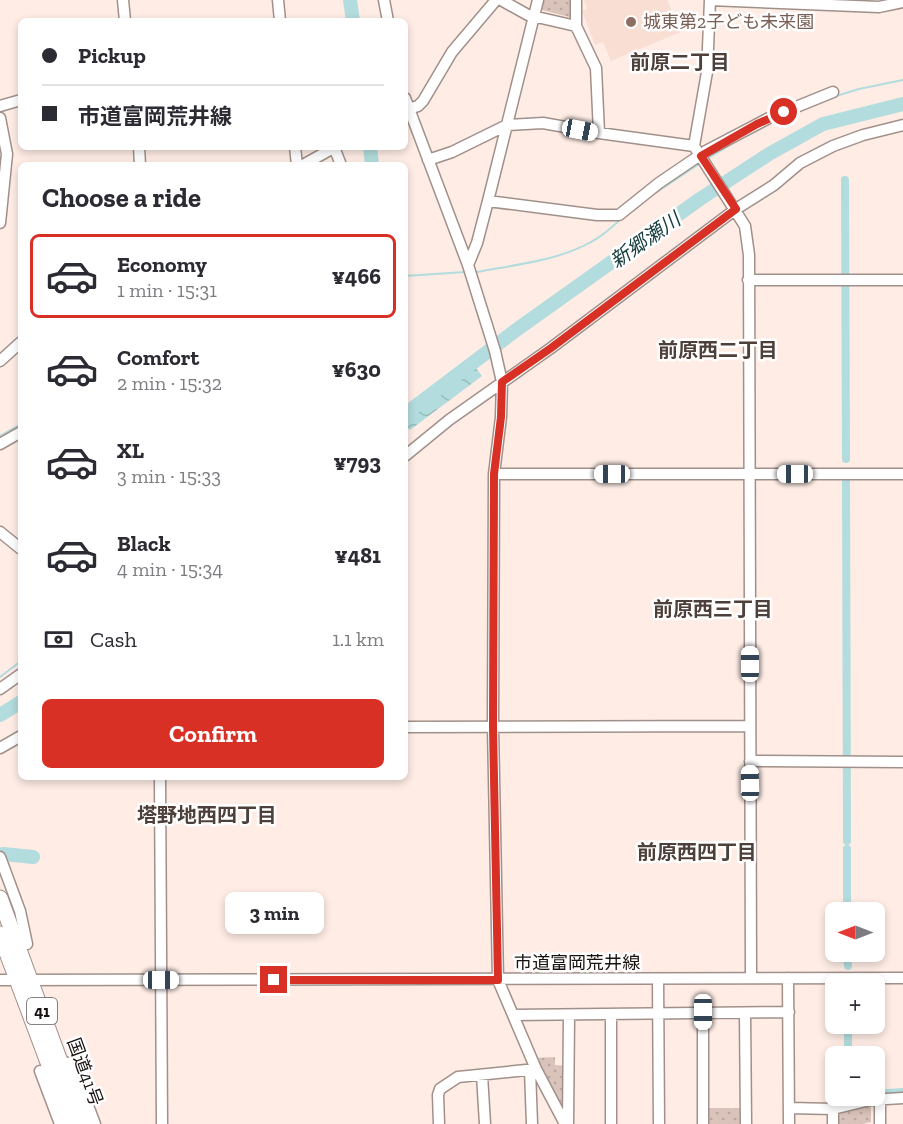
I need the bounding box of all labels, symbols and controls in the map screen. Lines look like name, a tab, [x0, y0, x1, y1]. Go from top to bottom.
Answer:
place label: 城東第2子ども未来園	[643, 11, 814, 33]
marker: 城東第2子ども未来園	[624, 15, 638, 29]
text: Pickup	[78, 42, 146, 69]
district label: 前原二丁目	[630, 50, 730, 74]
route start	[770, 98, 797, 125]
text: 市道富岡荒井線	[78, 103, 232, 130]
car	[561, 118, 599, 142]
text: Choose a ride	[42, 182, 201, 214]
water label: 新郷瀬川	[605, 206, 686, 273]
icon: car	[45, 249, 99, 303]
text: Economy	[117, 251, 207, 278]
text: ¥466	[332, 263, 381, 290]
text: 1 min · 15:31	[117, 278, 217, 302]
district label: 前原西二丁目	[658, 338, 778, 362]
icon: car	[45, 342, 99, 396]
text: Comfort	[117, 344, 199, 371]
text: ¥630	[332, 356, 381, 383]
text: 2 min · 15:32	[117, 371, 222, 395]
icon: car	[45, 435, 99, 489]
text: XL	[117, 437, 144, 464]
text: ¥793	[334, 449, 381, 476]
text: 3 min · 15:33	[117, 464, 221, 488]
car	[594, 465, 630, 483]
car	[777, 465, 813, 483]
icon: car	[45, 528, 99, 582]
text: Black	[117, 530, 171, 557]
text: ¥481	[335, 542, 381, 569]
text: 4 min · 15:34	[117, 557, 223, 581]
district label: 前原西三丁目	[653, 597, 773, 621]
icon: cash	[42, 623, 75, 656]
text: Cash	[90, 626, 137, 653]
text: 1.1 km	[332, 627, 384, 651]
car	[741, 646, 759, 682]
button: Confirm	[42, 699, 384, 768]
car	[741, 765, 759, 801]
district label: 塔野地西四丁目	[137, 803, 277, 827]
district label: 前原西四丁目	[637, 840, 757, 864]
callout: 3 min	[224, 893, 324, 935]
text: 3 min	[250, 901, 299, 925]
north arrow	[825, 902, 885, 962]
map controls	[825, 902, 885, 1106]
street label: 市道富岡荒井線	[514, 952, 640, 974]
route end	[260, 966, 287, 993]
car	[143, 971, 179, 989]
button: +	[825, 974, 885, 1034]
car	[694, 994, 712, 1030]
road number: 41	[27, 998, 57, 1024]
street label: 国道41号	[63, 1035, 107, 1109]
button: −	[825, 1046, 885, 1106]

